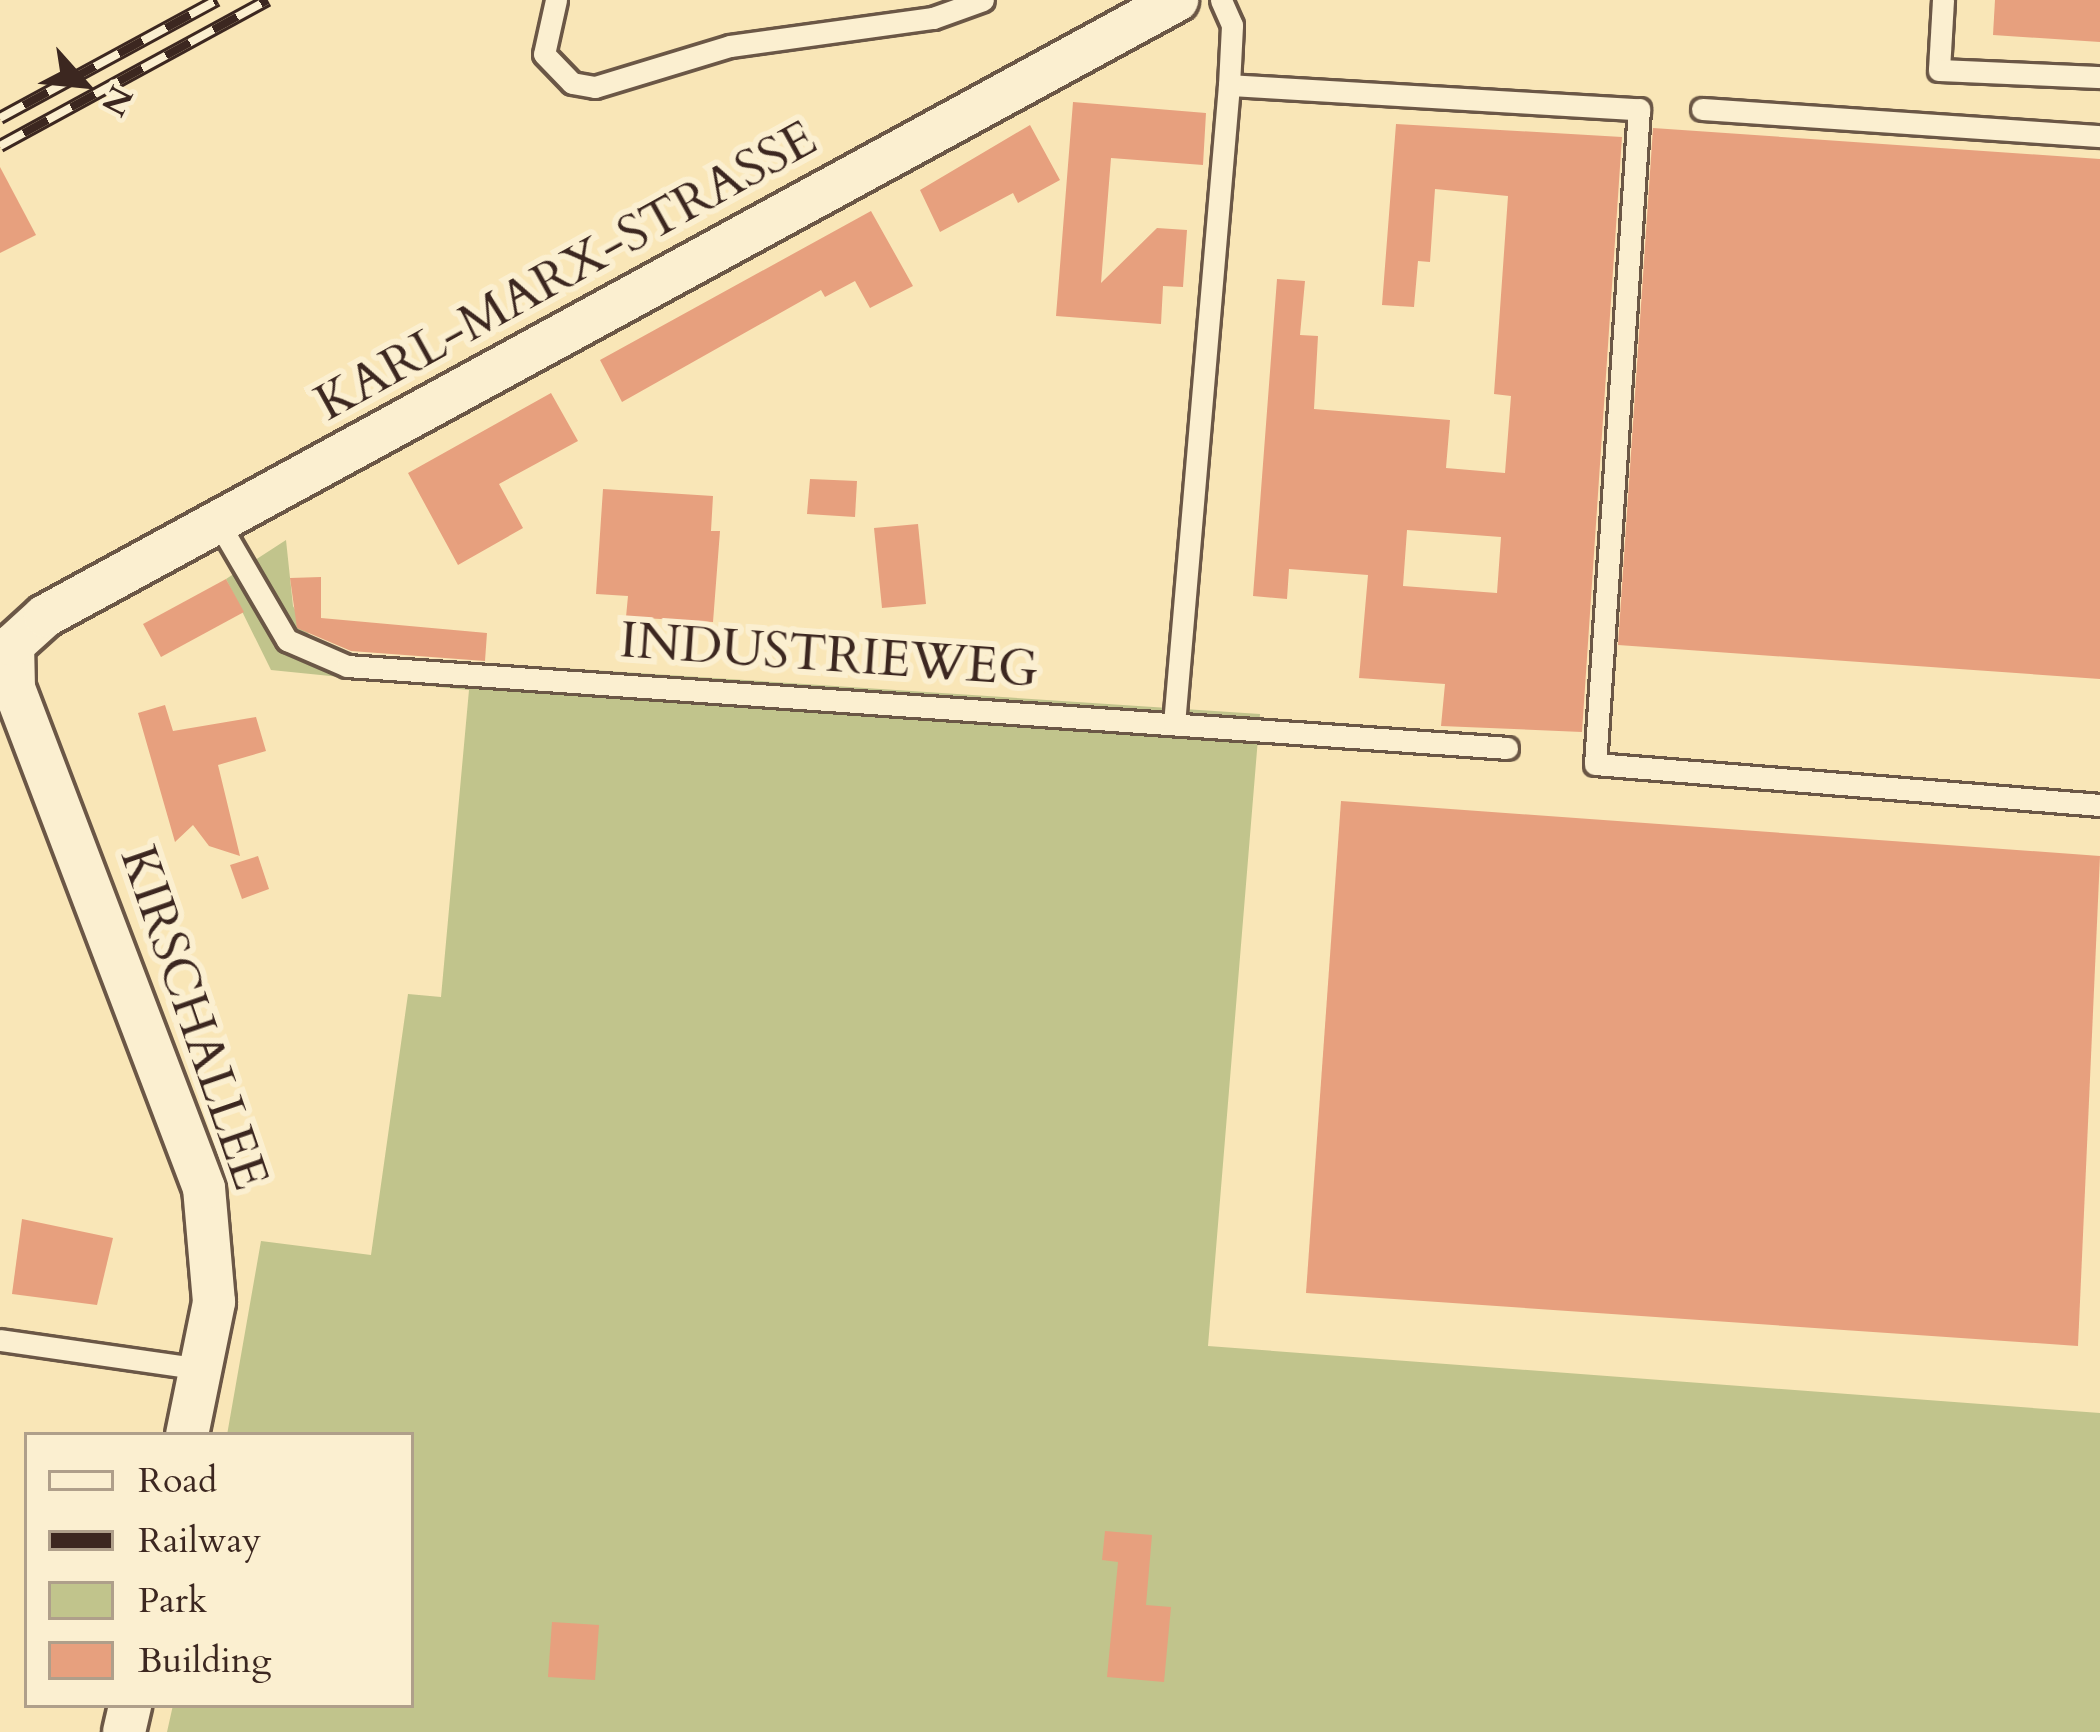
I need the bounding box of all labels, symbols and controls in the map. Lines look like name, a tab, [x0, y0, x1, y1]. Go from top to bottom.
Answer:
north arrow	[24, 24, 144, 144]
text: N	[90, 78, 143, 124]
street label: KARL-MARX-STRASSE	[305, 108, 827, 434]
street label: INDUSTRIEWEG	[618, 610, 1040, 700]
street label: KIRSCHALLEE	[107, 838, 281, 1198]
legend	[24, 1432, 414, 1708]
text: Road	[138, 1456, 217, 1505]
text: Railway	[138, 1516, 261, 1565]
text: Park	[138, 1576, 207, 1625]
text: Building	[138, 1636, 271, 1685]

